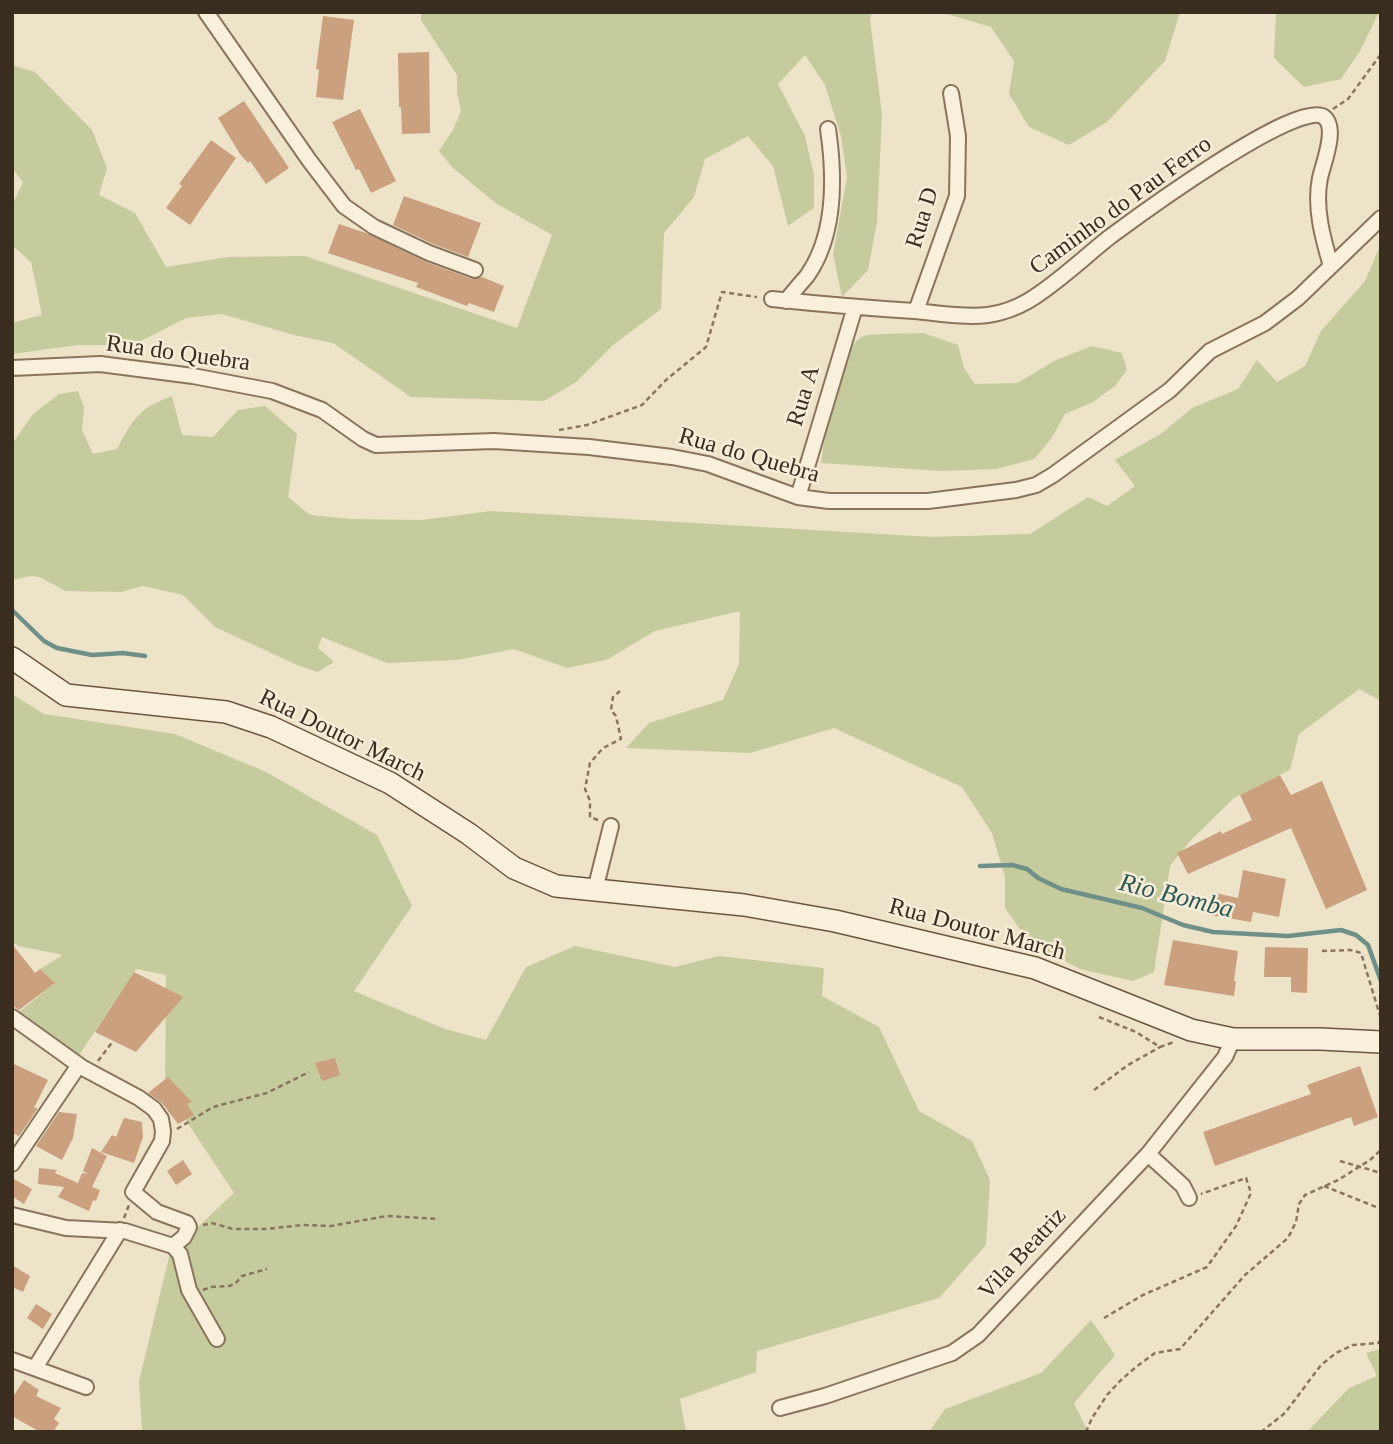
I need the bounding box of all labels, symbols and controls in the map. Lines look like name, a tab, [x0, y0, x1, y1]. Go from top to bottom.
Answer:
street label: Caminho do Pau Ferro	[1024, 130, 1218, 282]
street label: Rua D	[900, 184, 946, 252]
street label: Rua do Quebra	[104, 330, 252, 378]
street label: Rua A	[781, 362, 827, 430]
street label: Rua do Quebra	[675, 422, 823, 490]
street label: Rua Doutor March	[254, 683, 430, 789]
water label: Rio Bomba	[1116, 868, 1236, 926]
street label: Rua Doutor March	[886, 893, 1068, 967]
street label: Vila Beatriz	[973, 1202, 1073, 1306]

